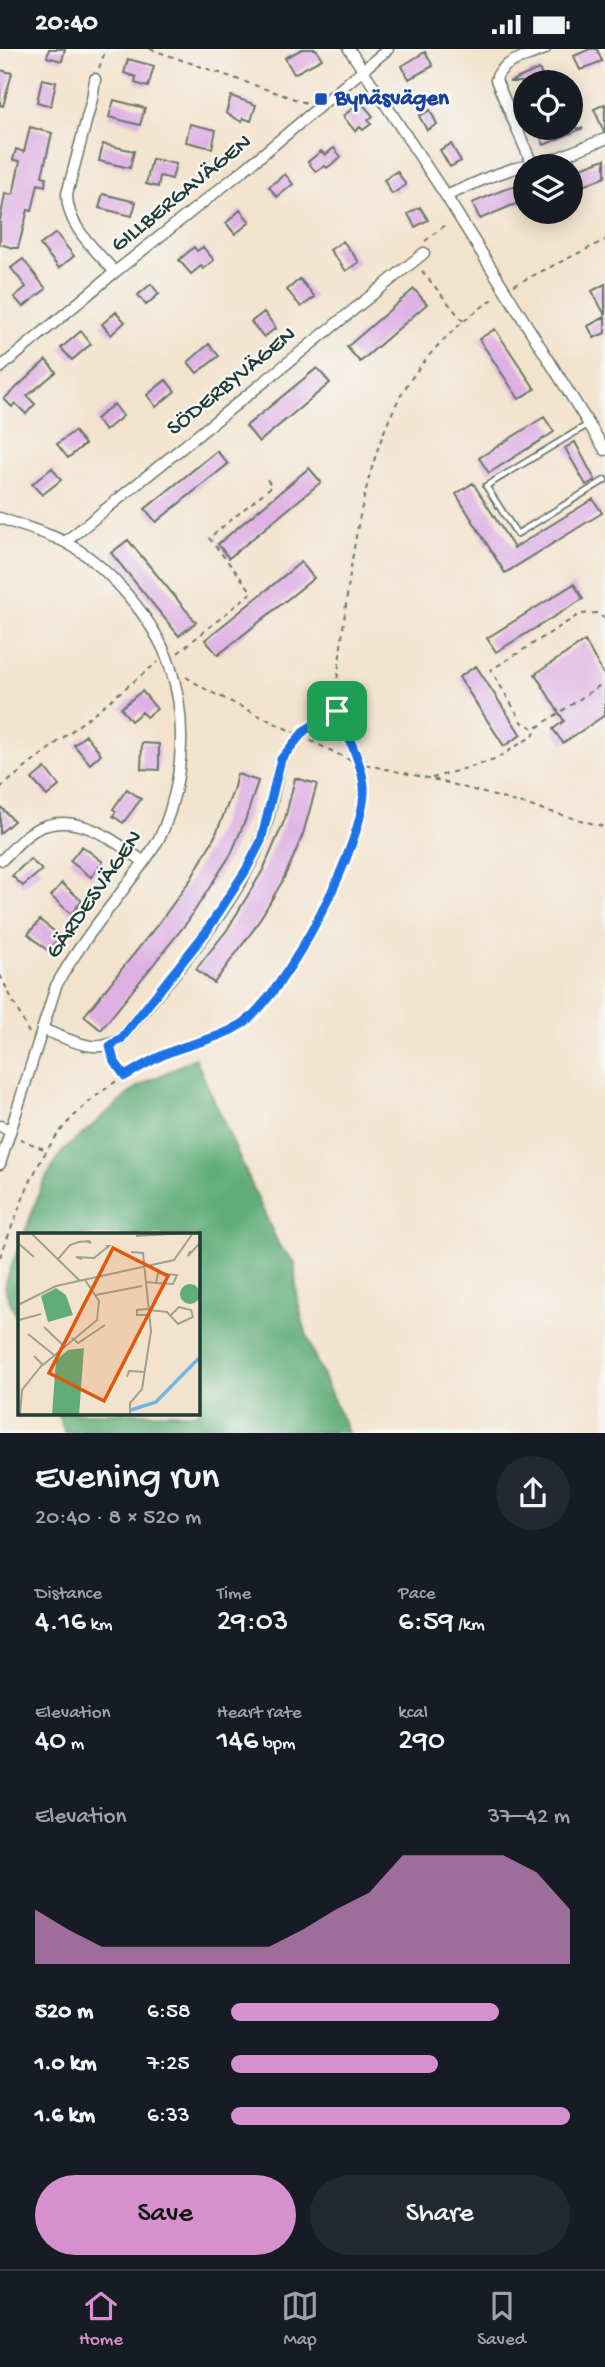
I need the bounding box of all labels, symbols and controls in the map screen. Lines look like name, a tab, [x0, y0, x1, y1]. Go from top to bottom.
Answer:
text: 20:40	[35, 9, 98, 40]
map controls	[513, 70, 583, 224]
button: locate	[513, 70, 583, 140]
place label: Bynäsvägen	[334, 86, 450, 113]
marker: Bynäsvägen	[313, 91, 329, 107]
street label: GILLBERGAVÄGEN	[106, 129, 258, 259]
button: layers	[513, 154, 583, 224]
street label: SÖDERBYVÄGEN	[162, 322, 302, 442]
pin	[307, 681, 367, 741]
icon: arrive	[318, 692, 356, 730]
street label: GÄRDESVÄGEN	[41, 826, 149, 964]
inset map	[18, 1233, 200, 1415]
button: share	[496, 1456, 570, 1530]
text: Evening run	[35, 1457, 219, 1501]
text: 20:40 · 8 × 520 m	[35, 1505, 201, 1532]
text: Distance	[35, 1583, 102, 1606]
text: Time	[217, 1583, 251, 1606]
text: Pace	[398, 1583, 436, 1606]
text: 4.16	[35, 1606, 86, 1641]
text: 29:03	[217, 1606, 288, 1641]
text: 6:59	[398, 1606, 454, 1641]
text: km	[86, 1614, 112, 1637]
text: /km	[454, 1614, 485, 1637]
text: Elevation	[35, 1702, 111, 1725]
text: Heart rate	[217, 1702, 302, 1725]
text: kcal	[398, 1702, 428, 1725]
text: 40	[35, 1725, 66, 1760]
text: 146	[217, 1725, 258, 1760]
text: 290	[398, 1725, 445, 1760]
text: m	[66, 1733, 84, 1756]
text: bpm	[258, 1733, 296, 1756]
text: Elevation	[35, 1804, 126, 1831]
text: 37–42 m	[488, 1804, 570, 1831]
text: 520 m	[35, 1999, 93, 2026]
text: 6:58	[147, 1999, 191, 2026]
text: 1.0 km	[35, 2051, 97, 2078]
text: 7:25	[147, 2051, 190, 2078]
text: 1.6 km	[35, 2103, 95, 2130]
text: 6:33	[147, 2103, 190, 2130]
button: Save	[35, 2175, 296, 2255]
button: Share	[310, 2175, 570, 2255]
tab: Home	[79, 2287, 123, 2352]
tab: Map	[281, 2287, 319, 2352]
tab: Saved	[477, 2287, 526, 2352]

